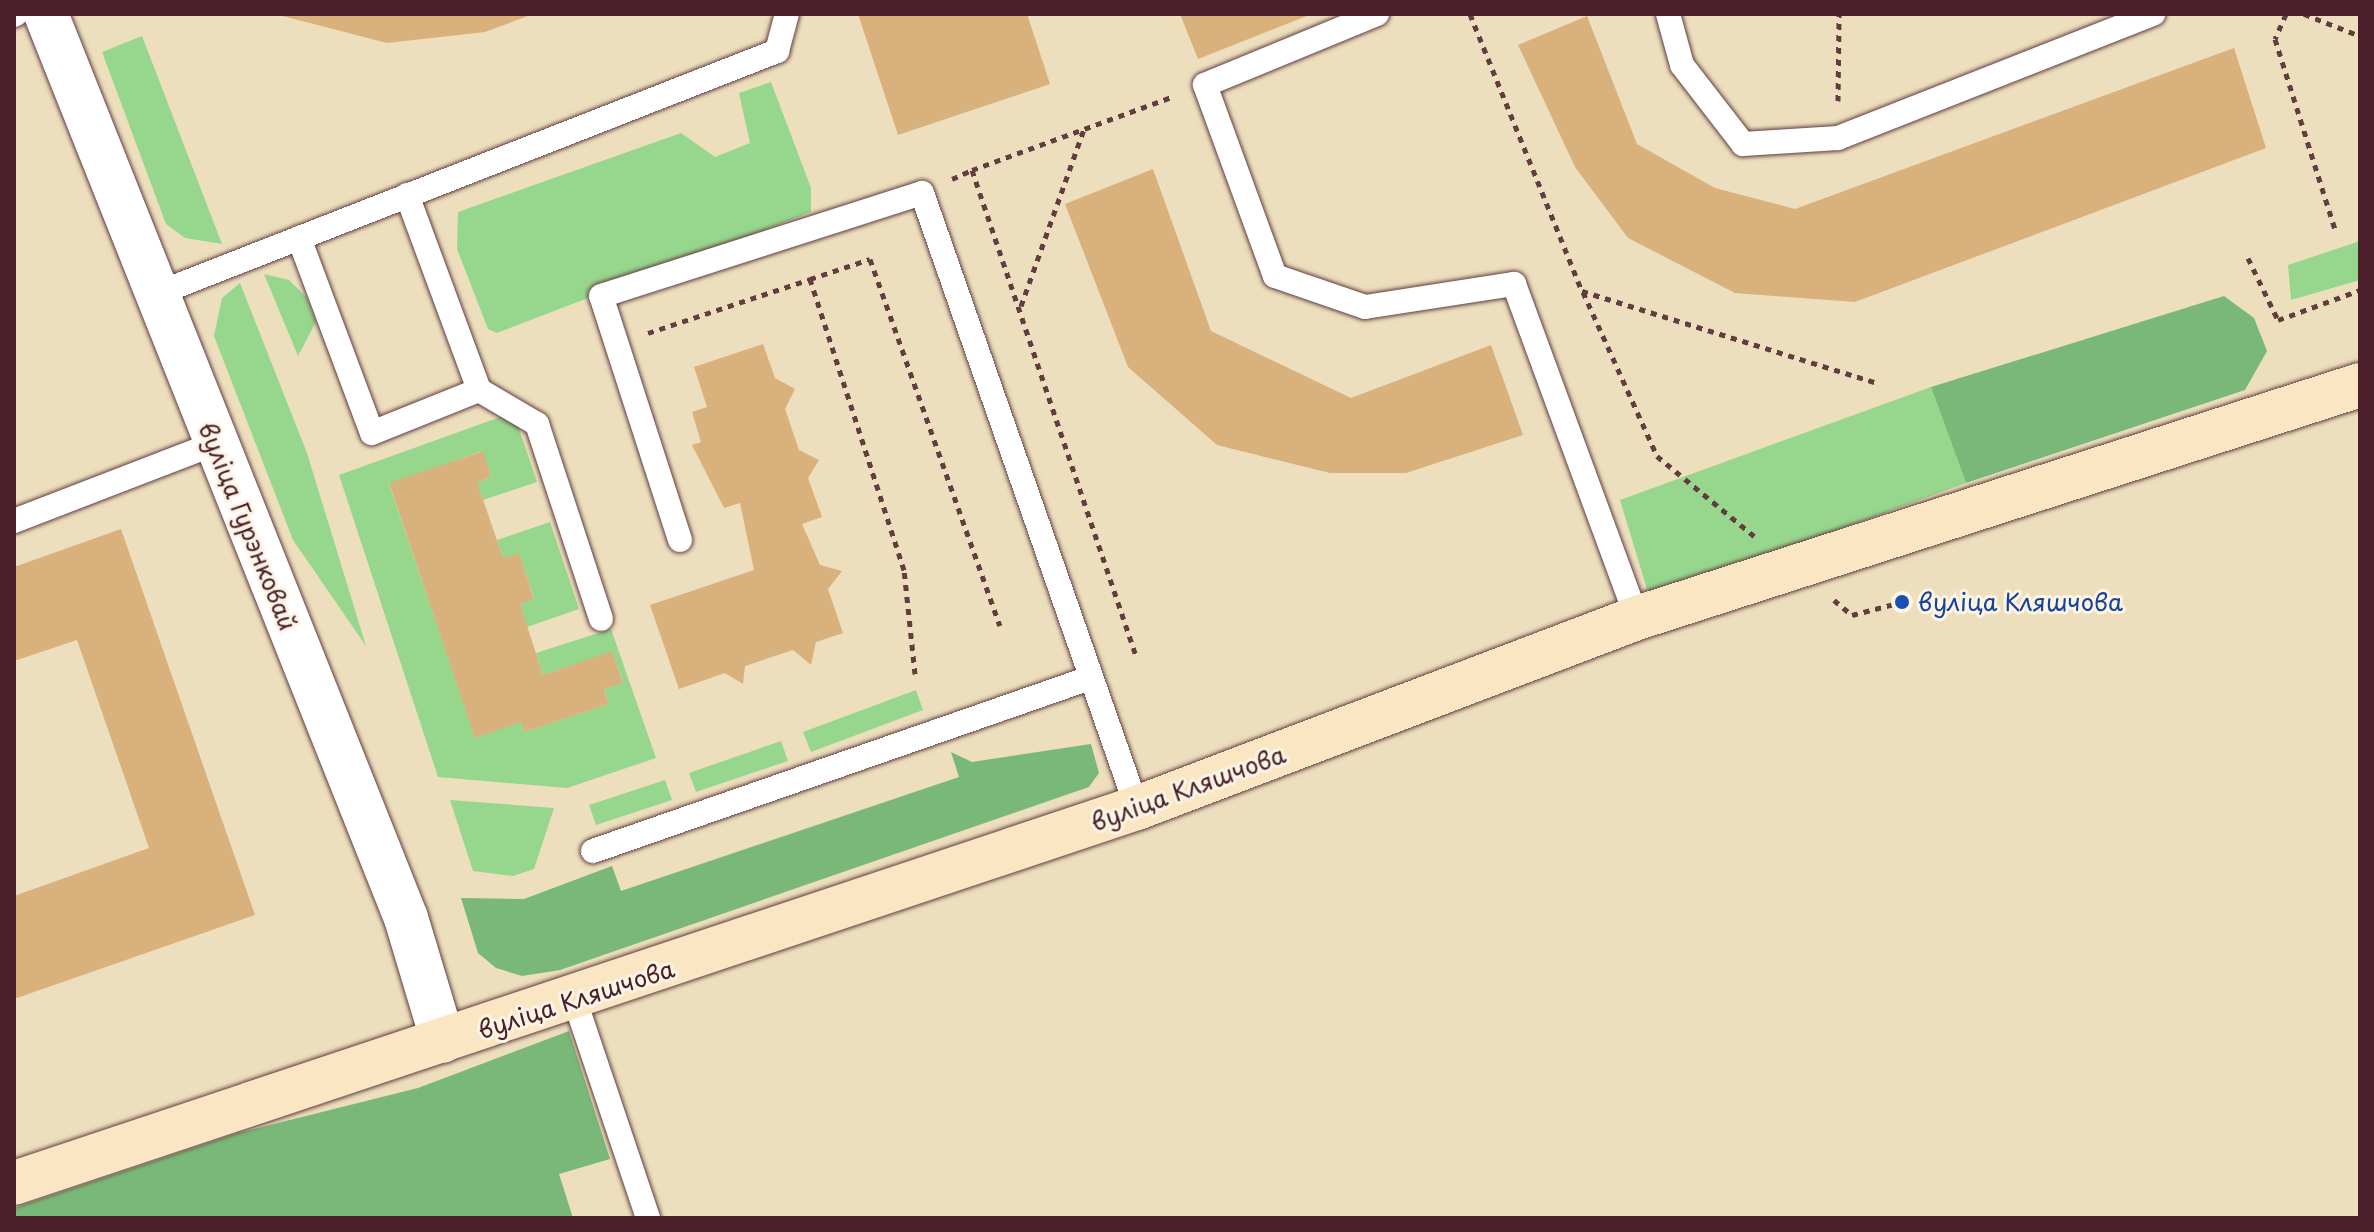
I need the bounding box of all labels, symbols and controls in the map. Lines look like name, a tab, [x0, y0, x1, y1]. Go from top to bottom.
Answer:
street label: вуліца Гурэнковай	[193, 418, 303, 634]
place label: вуліца Кляшчова	[1918, 588, 2123, 616]
marker: вуліца Кляшчова	[1893, 593, 1911, 611]
street label: вуліца Кляшчова	[1087, 739, 1289, 837]
street label: вуліца Кляшчова	[474, 954, 678, 1044]

